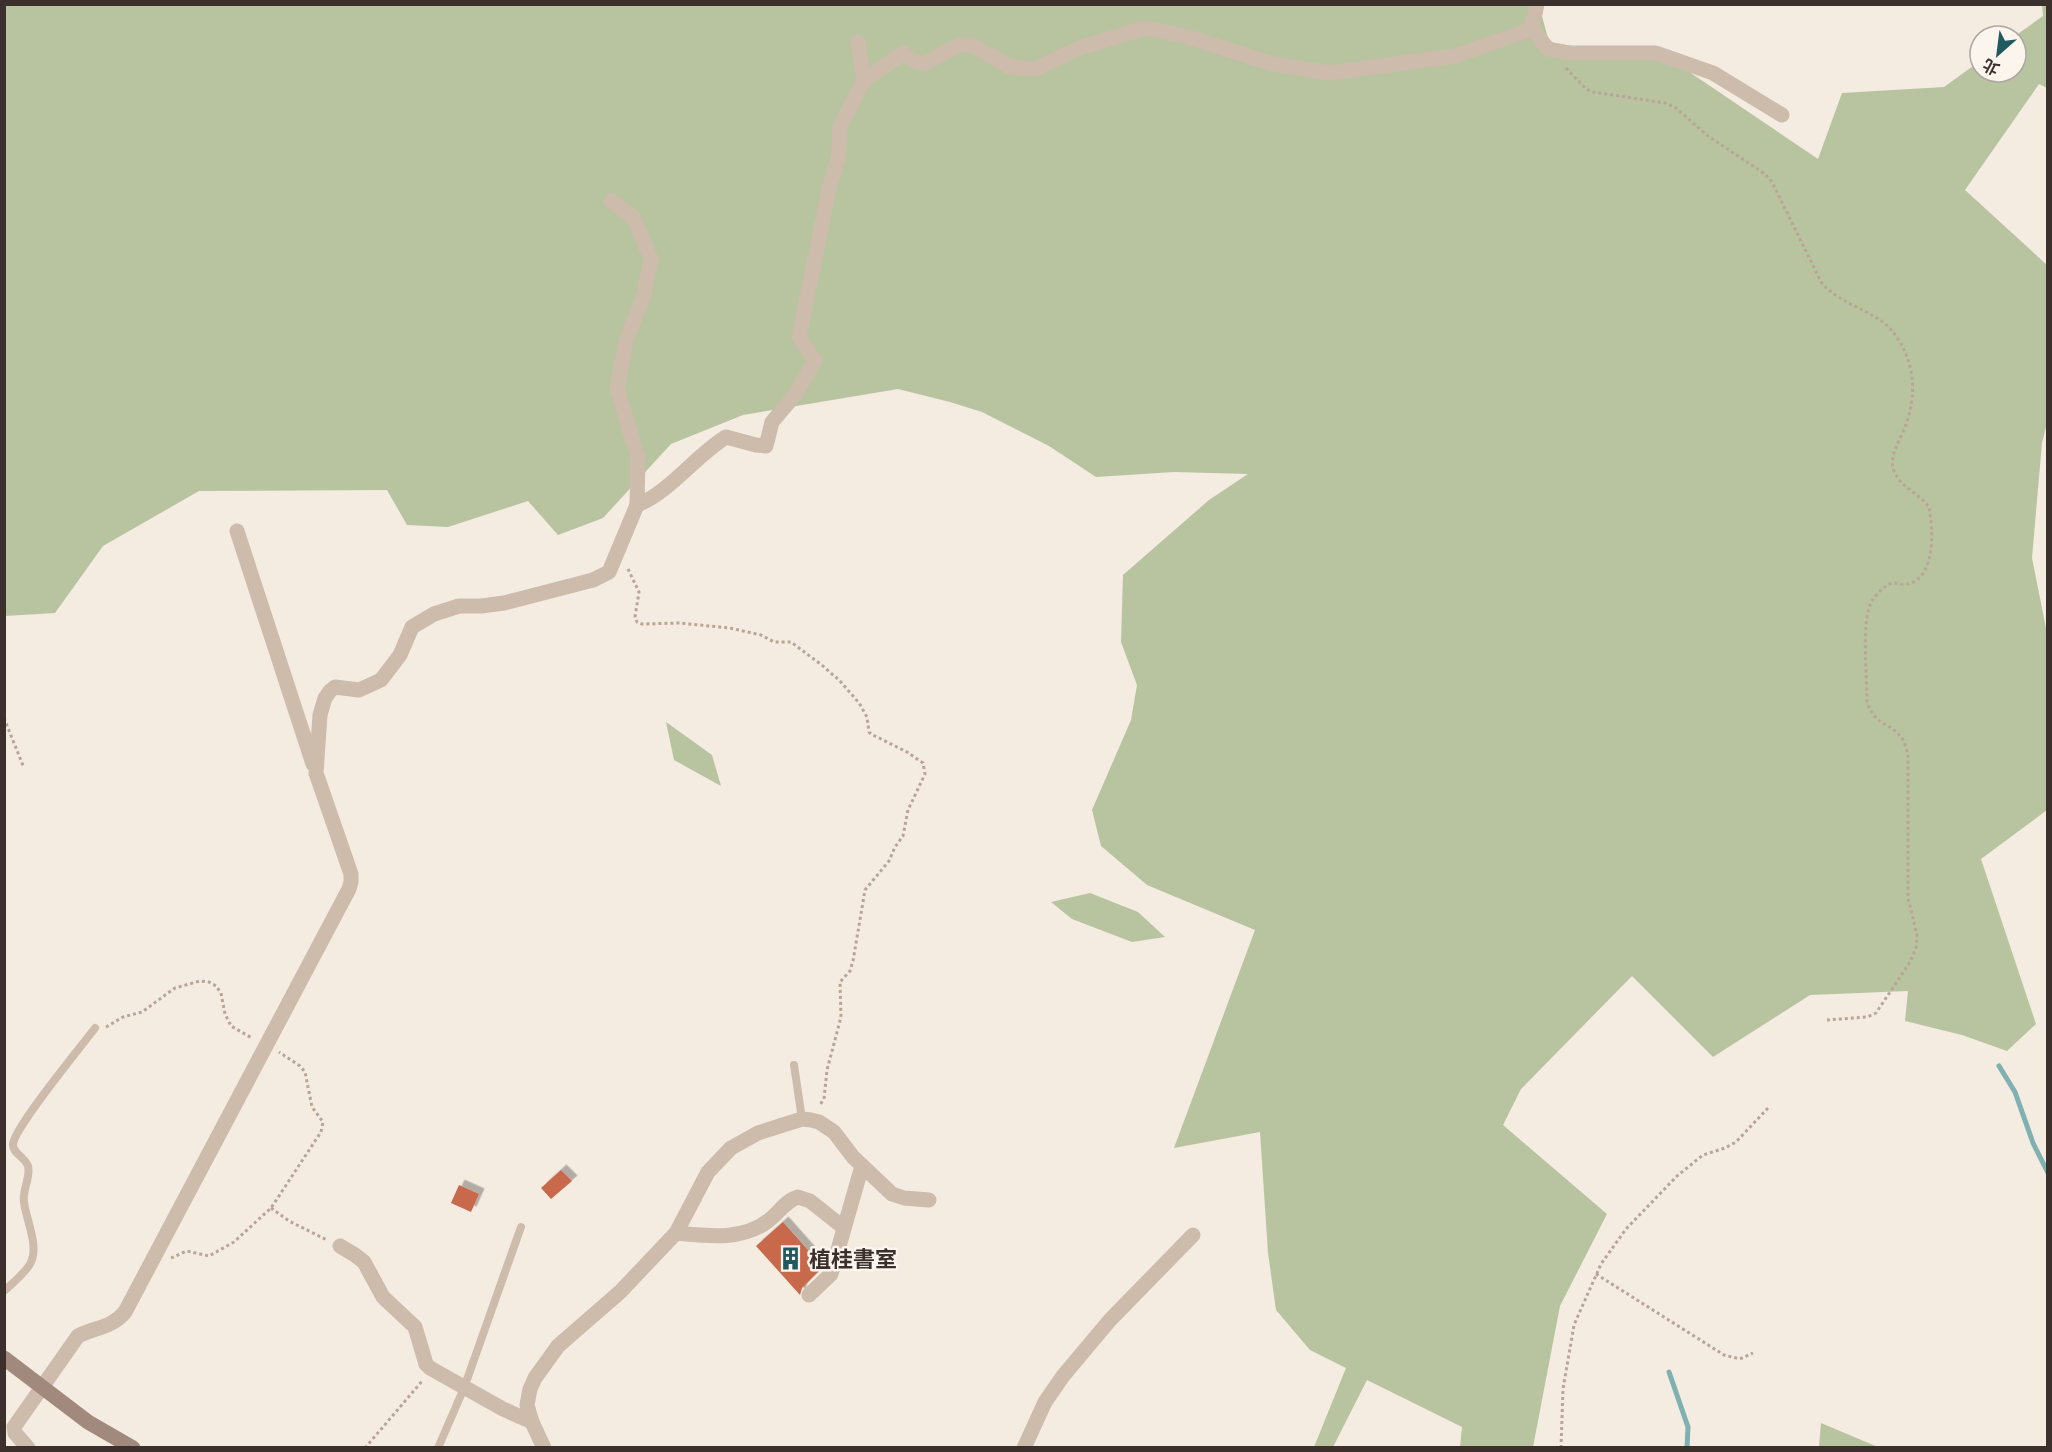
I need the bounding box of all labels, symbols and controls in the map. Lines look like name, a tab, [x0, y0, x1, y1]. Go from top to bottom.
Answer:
north arrow	[1968, 24, 2028, 84]
text: 北	[1980, 54, 2003, 79]
building icon: 植桂書室	[778, 1246, 804, 1272]
place label: 植桂書室	[809, 1246, 897, 1273]

